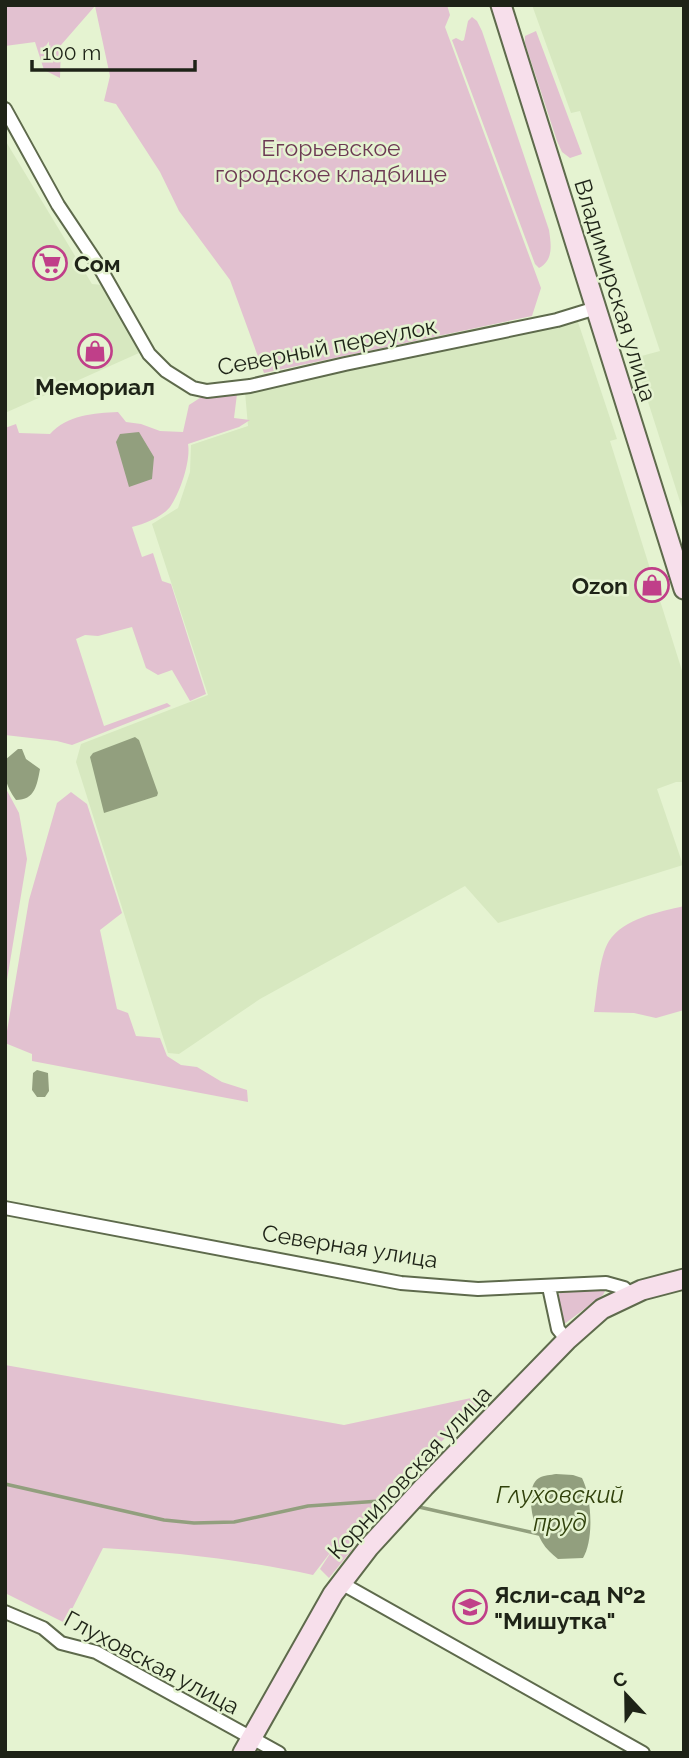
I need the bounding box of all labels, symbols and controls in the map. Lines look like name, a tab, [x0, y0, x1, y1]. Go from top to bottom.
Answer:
scale bar	[32, 28, 194, 72]
text: 100 m	[42, 40, 101, 65]
park label: Егорьевское городское кладбище	[215, 134, 447, 187]
street label: Владимирская улица	[569, 175, 663, 405]
supermarket icon: Сом	[31, 244, 69, 282]
place label: Сом	[74, 250, 120, 277]
street label: Северный переулок	[215, 311, 439, 381]
shop icon: Мемориал	[76, 332, 114, 370]
place label: Мемориал	[35, 373, 155, 400]
shop icon: Ozon	[633, 566, 671, 604]
place label: Ozon	[572, 572, 628, 599]
street label: Северная улица	[260, 1219, 440, 1273]
street label: Корниловская улица	[322, 1380, 496, 1564]
water label: Глуховский пруд	[496, 1480, 624, 1537]
place label: Ясли-сад №2 "Мишутка"	[494, 1581, 646, 1634]
school or university icon: Ясли-сад №2 "Мишутка"	[451, 1588, 489, 1626]
street label: Глуховская улица	[60, 1604, 244, 1720]
north arrow	[591, 1660, 661, 1730]
text: С	[609, 1667, 630, 1692]

